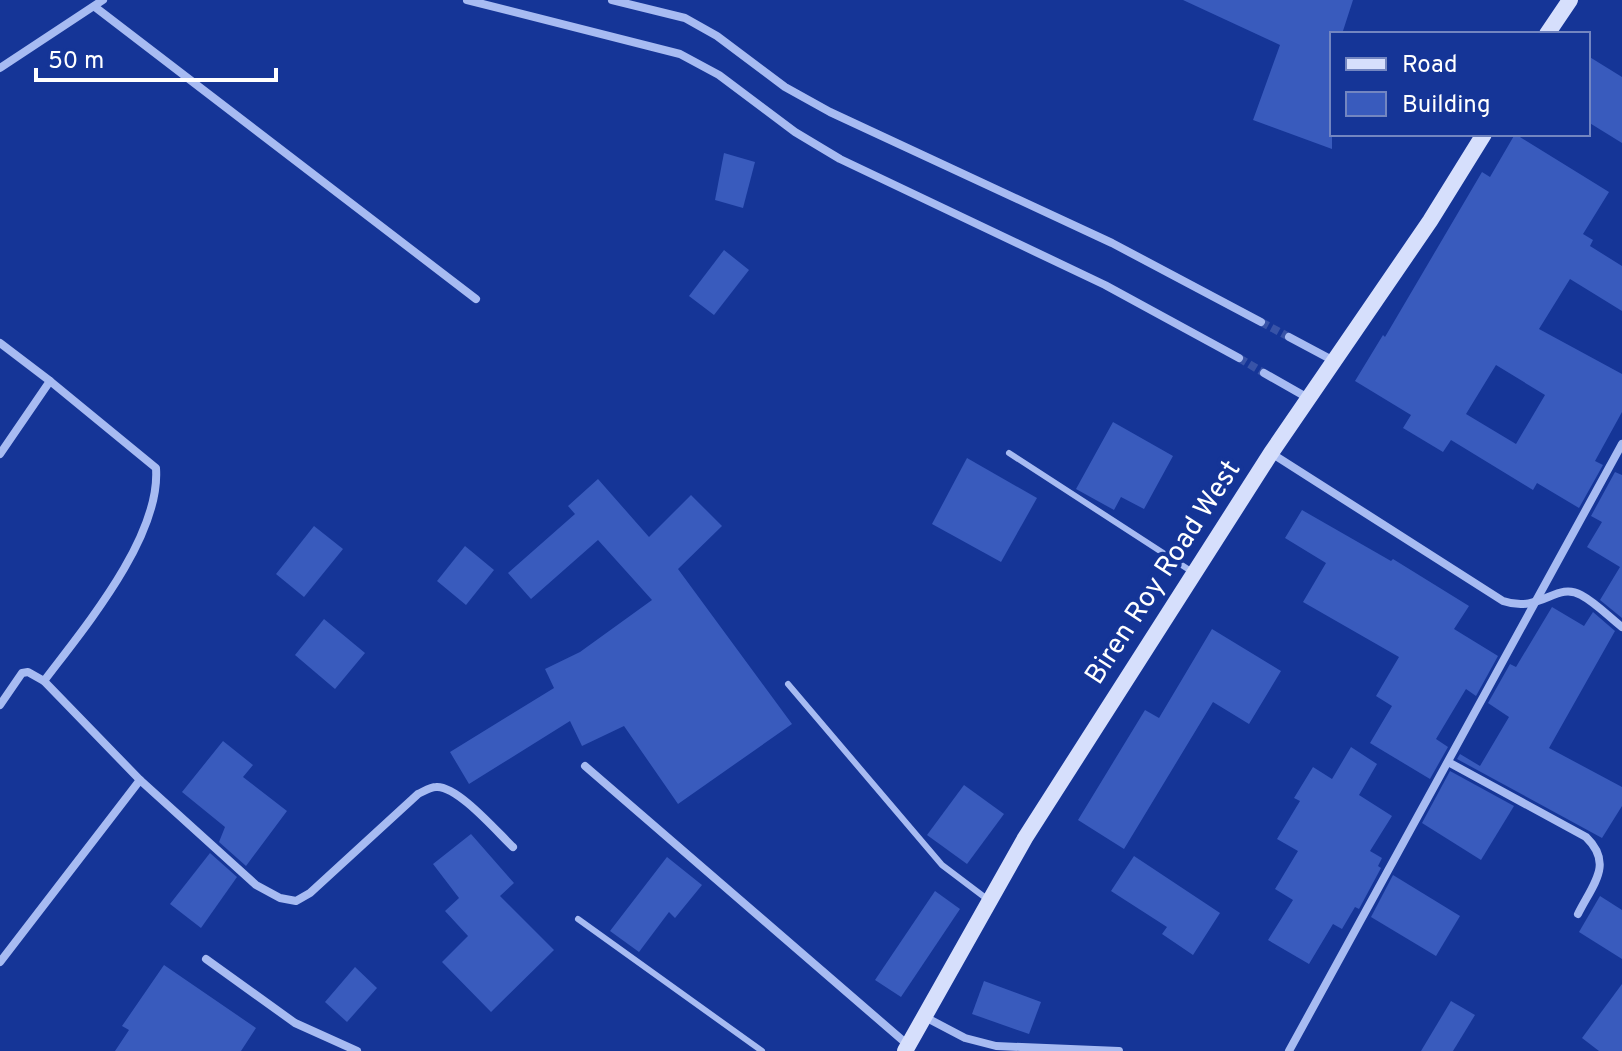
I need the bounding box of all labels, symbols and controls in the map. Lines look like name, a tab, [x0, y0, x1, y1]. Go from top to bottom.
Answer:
scale bar	[36, 32, 276, 82]
legend	[1330, 32, 1590, 136]
text: 50 m	[48, 47, 104, 77]
text: Road	[1402, 51, 1458, 81]
text: Building	[1402, 91, 1491, 121]
street label: Biren Roy Road West	[1078, 454, 1250, 692]

